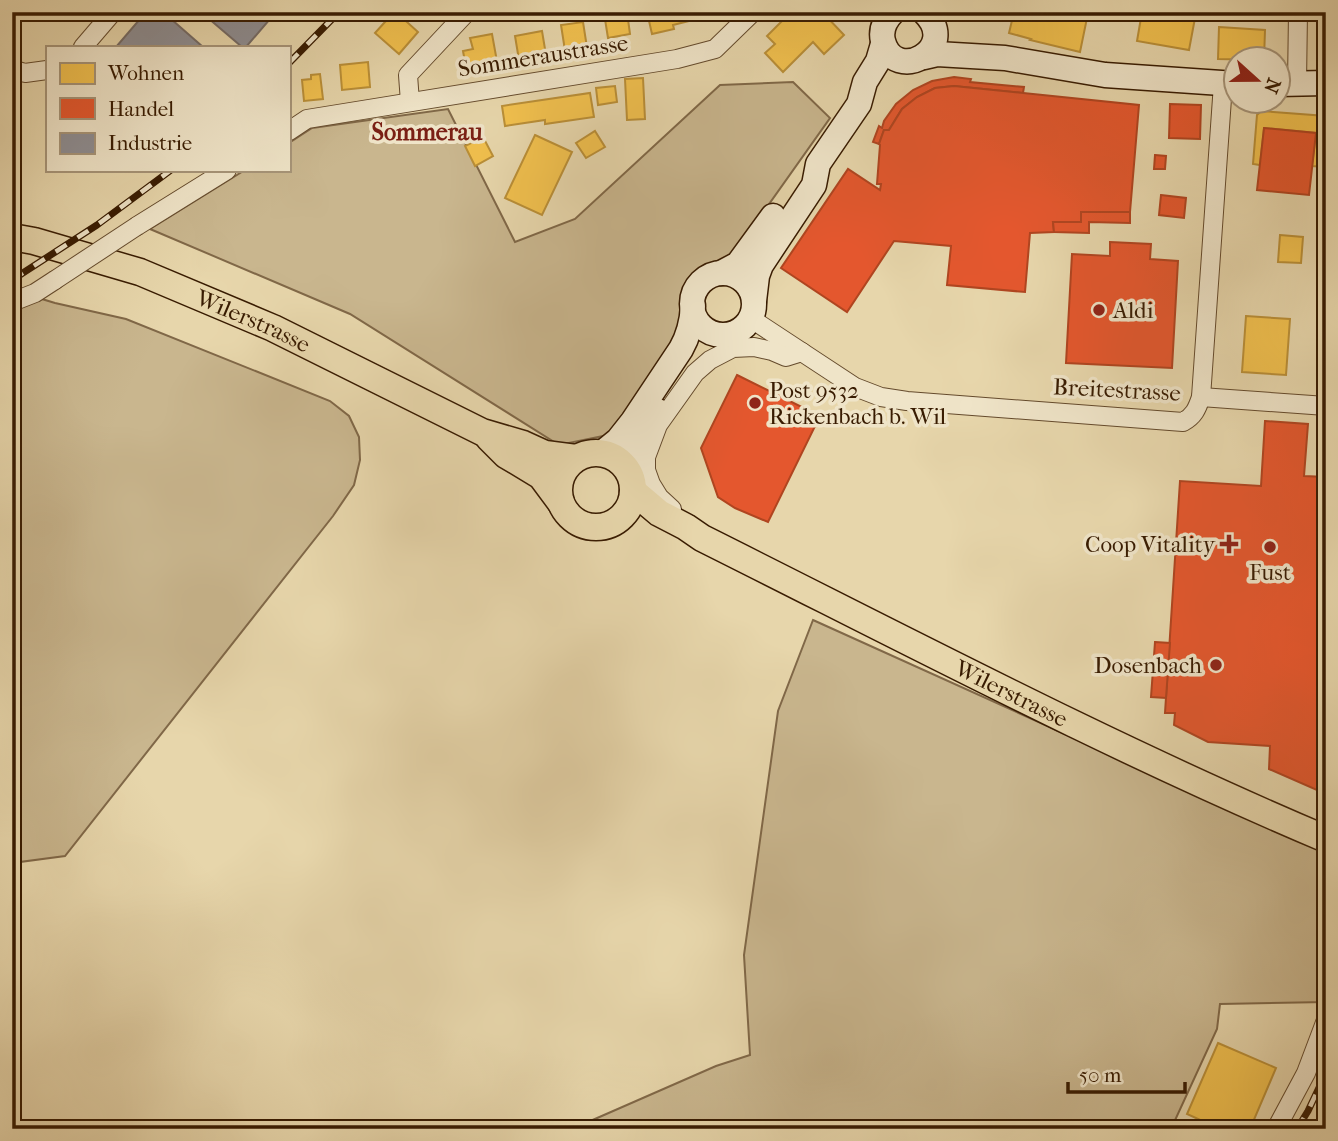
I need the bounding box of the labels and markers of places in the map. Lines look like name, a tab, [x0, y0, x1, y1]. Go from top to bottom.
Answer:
place label: Aldi	[1112, 297, 1154, 324]
marker: Aldi	[1091, 302, 1107, 318]
place label: Post 9532 Rickenbach b. Wil	[769, 377, 947, 430]
marker: Post 9532 Rickenbach b. Wil	[747, 395, 763, 411]
place label: Coop Vitality	[1085, 531, 1216, 558]
marker: Coop Vitality	[1221, 536, 1237, 552]
marker: Fust	[1262, 539, 1278, 555]
place label: Fust	[1249, 559, 1291, 586]
place label: Dosenbach	[1094, 652, 1202, 679]
marker: Dosenbach	[1208, 657, 1224, 673]

